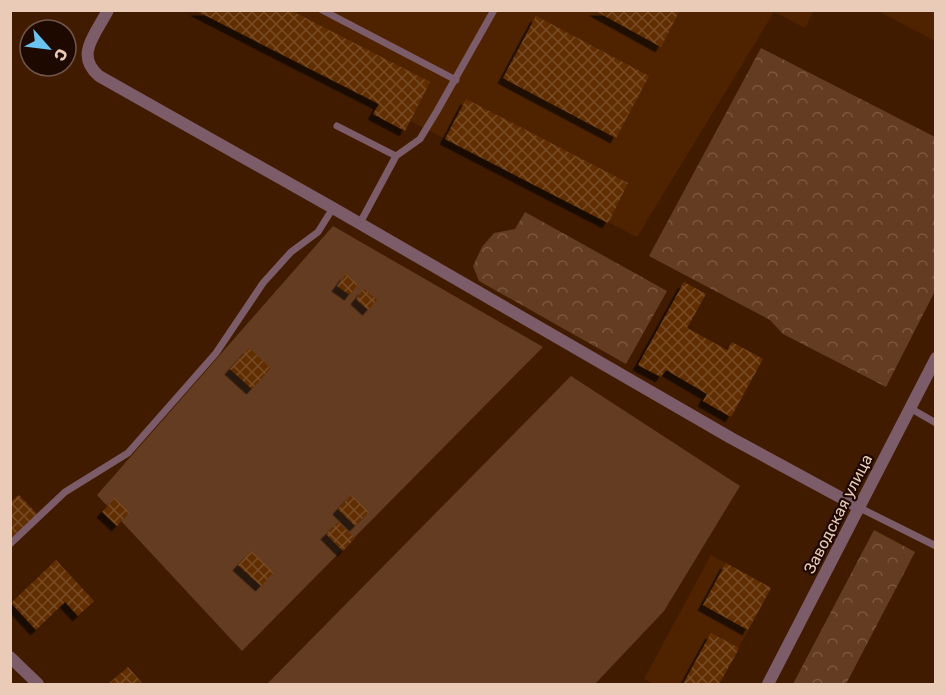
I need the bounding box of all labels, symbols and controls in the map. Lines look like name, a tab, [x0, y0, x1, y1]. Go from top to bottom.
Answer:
north arrow	[18, 18, 78, 78]
text: С	[50, 45, 72, 64]
street label: Заводская улица	[800, 451, 876, 577]

